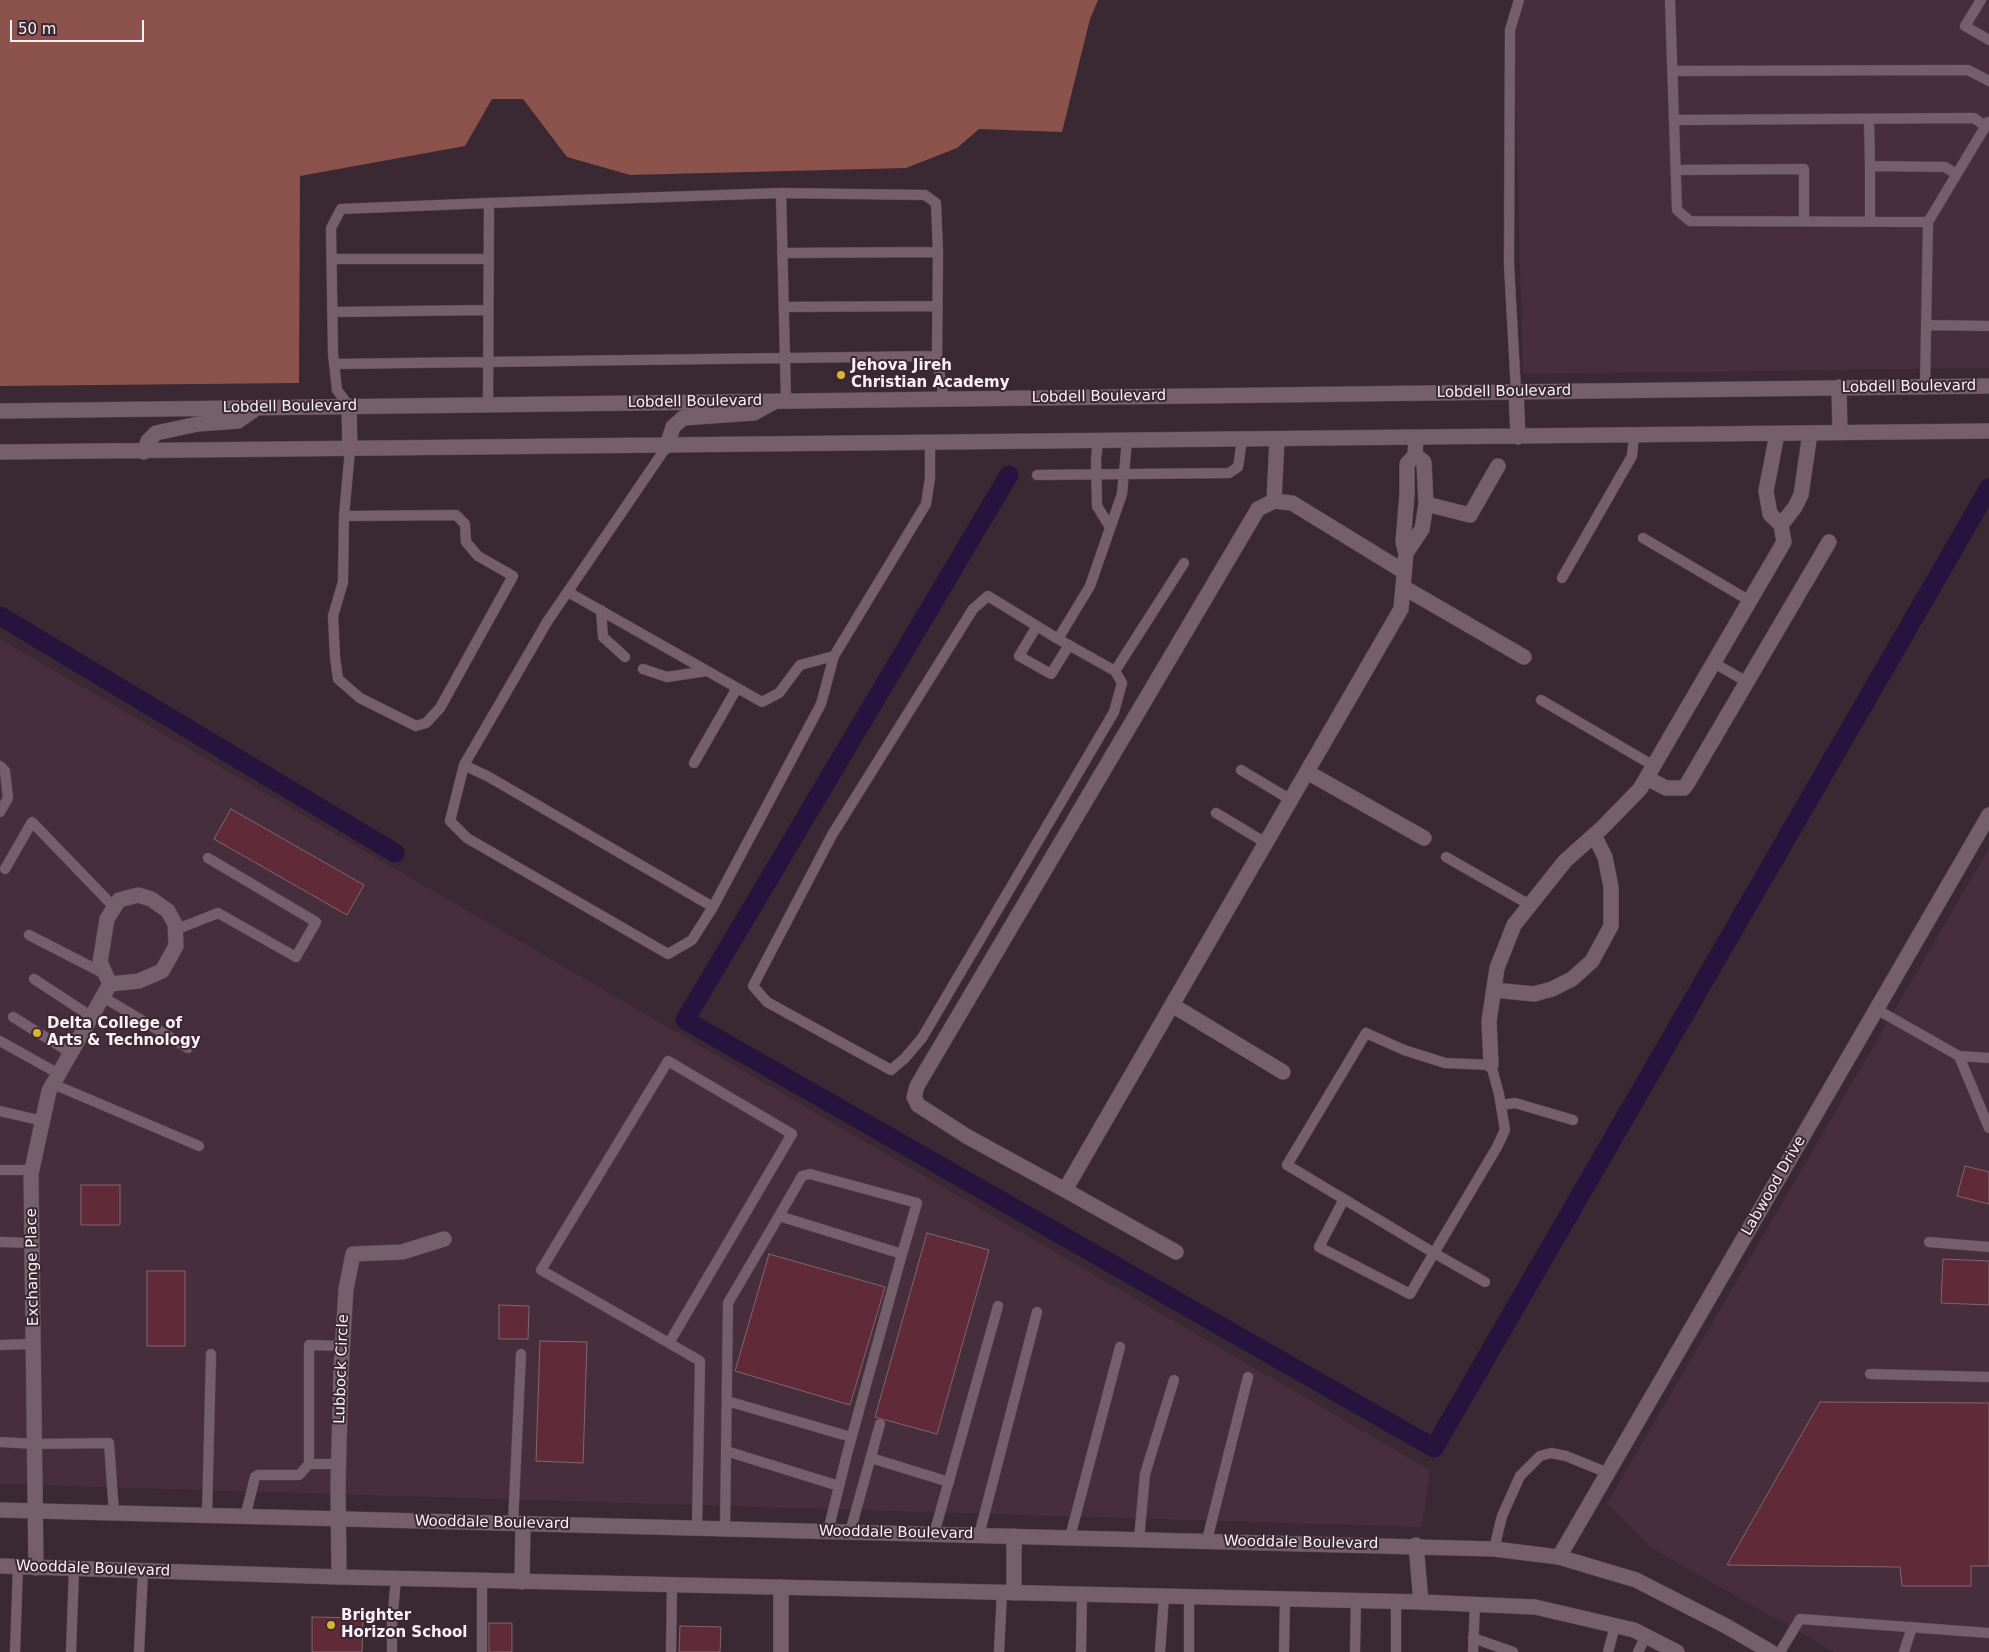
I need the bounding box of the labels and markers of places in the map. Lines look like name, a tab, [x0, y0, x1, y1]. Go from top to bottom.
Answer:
place label: Jehova Jireh Christian Academy	[851, 357, 1009, 392]
marker: Jehova Jireh Christian Academy	[835, 369, 847, 381]
place label: Delta College of Arts & Technology	[47, 1015, 201, 1050]
marker: Delta College of Arts & Technology	[31, 1027, 43, 1039]
place label: Brighter Horizon School	[341, 1607, 467, 1642]
marker: Brighter Horizon School	[325, 1619, 337, 1631]

